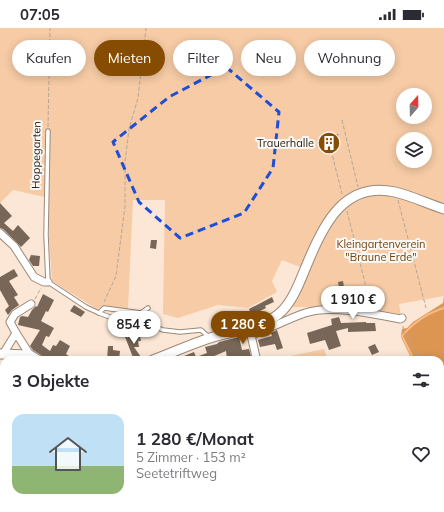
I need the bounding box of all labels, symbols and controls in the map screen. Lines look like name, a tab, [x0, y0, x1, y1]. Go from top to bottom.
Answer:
text: 07:05	[20, 5, 60, 24]
chip: Kaufen	[12, 40, 86, 76]
chip: Mieten	[94, 40, 165, 76]
chip: Filter	[173, 40, 233, 76]
chip: Neu	[241, 40, 296, 76]
chip: Wohnung	[304, 40, 395, 76]
north arrow	[396, 88, 432, 124]
map controls	[396, 88, 432, 168]
street label: Hoppegarten	[28, 121, 44, 189]
building icon: Trauerhalle	[316, 130, 342, 156]
button: layers	[396, 132, 432, 168]
place label: Trauerhalle	[257, 136, 314, 150]
park label: Kleingartenverein "Braune Erde"	[336, 237, 426, 264]
pin: 1 910 €	[316, 286, 390, 320]
text: 1 910 €	[330, 291, 376, 307]
pin: 854 €	[106, 311, 162, 345]
pin: 1 280 €	[206, 311, 280, 345]
text: 854 €	[117, 316, 151, 332]
text: 1 280 €	[220, 316, 266, 332]
icon: filters	[410, 369, 432, 391]
text: 3 Objekte	[12, 370, 89, 391]
text: 1 280 €/Monat	[136, 428, 254, 449]
icon: home	[44, 430, 92, 478]
icon: heart	[410, 443, 432, 465]
text: 5 Zimmer · 153 m²	[136, 449, 246, 465]
text: Seetetriftweg	[136, 465, 217, 481]

